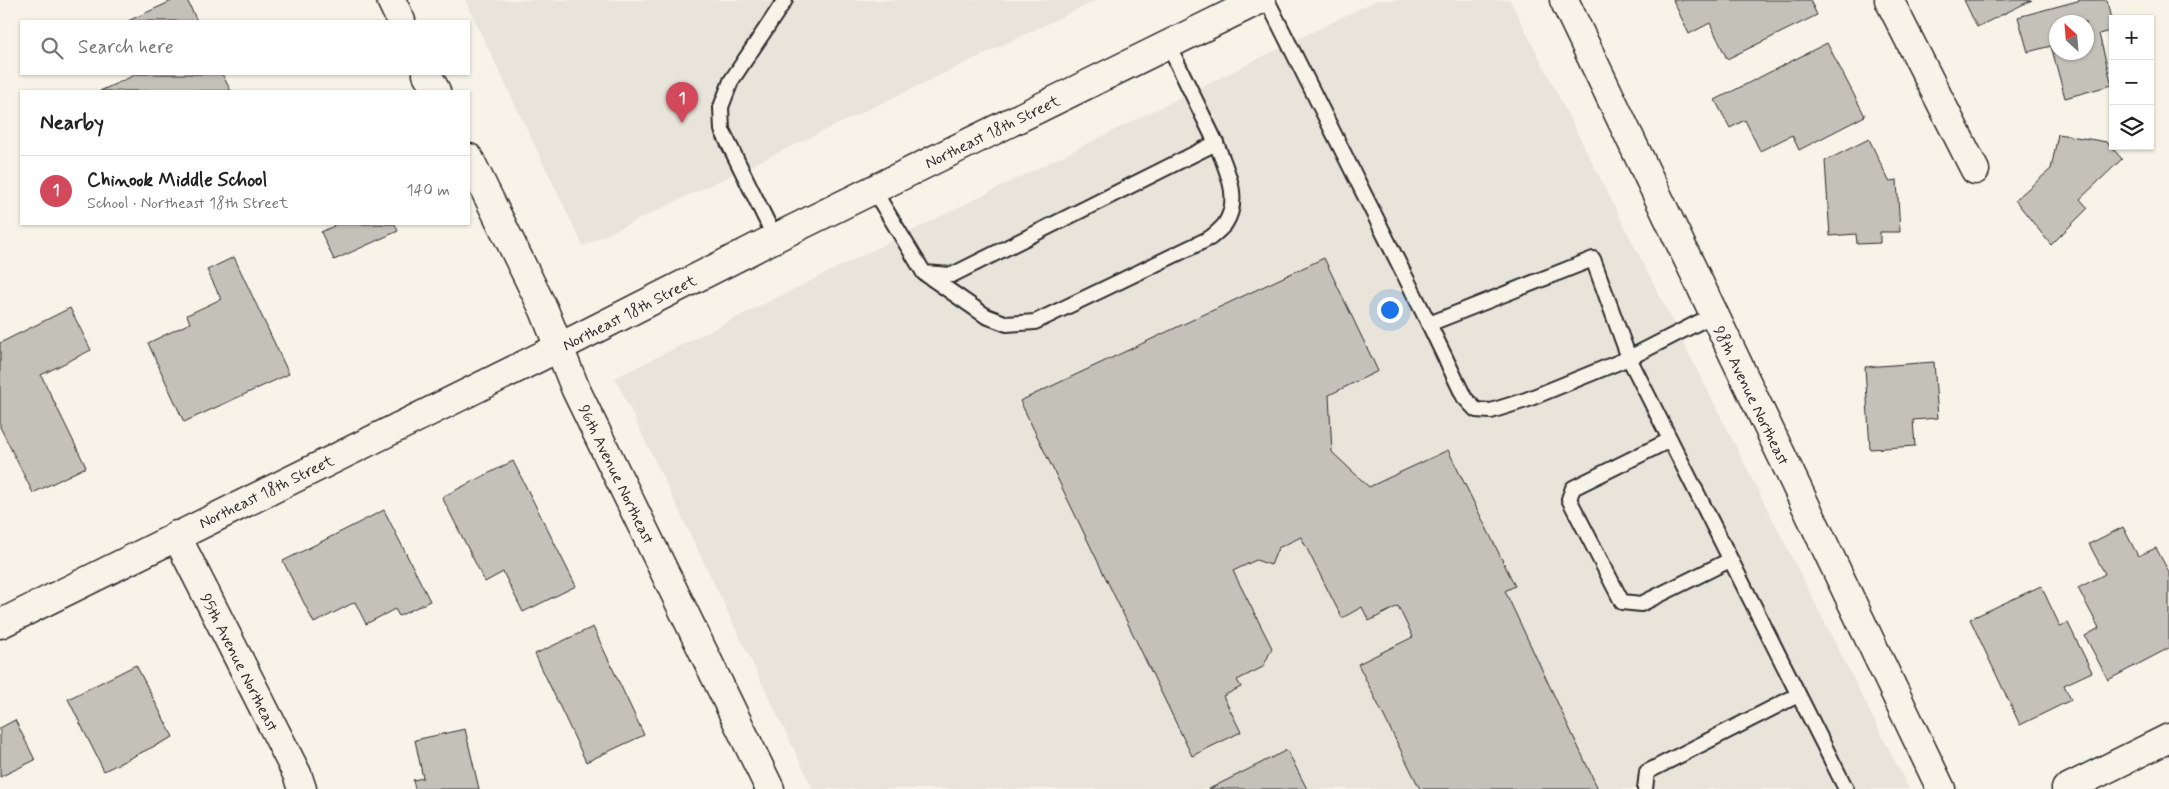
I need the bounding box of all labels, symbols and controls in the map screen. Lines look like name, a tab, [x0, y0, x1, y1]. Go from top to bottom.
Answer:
north arrow	[2049, 15, 2094, 60]
map controls	[2109, 15, 2154, 150]
button: +	[2109, 15, 2154, 60]
search box	[20, 20, 470, 75]
icon: search	[38, 34, 66, 62]
text: Search here	[78, 35, 174, 60]
button: −	[2109, 60, 2154, 105]
pin: 1	[666, 82, 698, 123]
street label: Northeast 18th Street	[922, 90, 1064, 174]
button: layers	[2109, 105, 2154, 150]
text: Nearby	[40, 109, 104, 137]
text: Chinook Middle School	[87, 168, 267, 193]
text: 1	[52, 180, 60, 201]
text: 140 m	[406, 180, 450, 201]
text: School · Northeast 18th Street	[87, 193, 289, 214]
street label: Northeast 18th Street	[559, 270, 701, 356]
your location	[1377, 297, 1403, 323]
street label: 98th Avenue Northeast	[1708, 323, 1794, 469]
street label: 96th Avenue Northeast	[573, 402, 659, 548]
street label: Northeast 18th Street	[196, 450, 338, 534]
street label: 95th Avenue Northeast	[195, 590, 283, 735]

